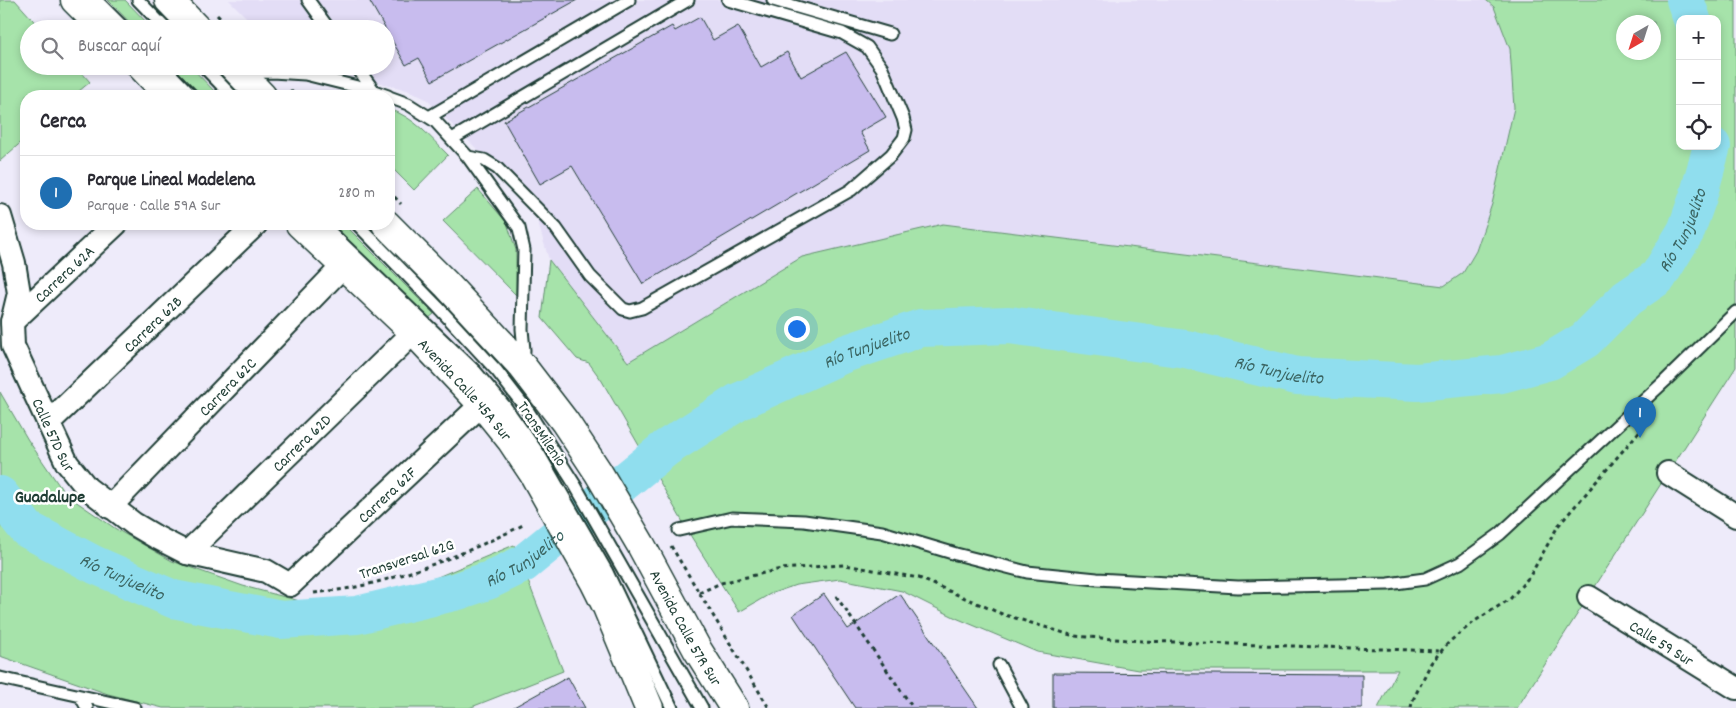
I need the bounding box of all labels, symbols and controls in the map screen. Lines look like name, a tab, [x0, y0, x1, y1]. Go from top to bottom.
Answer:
north arrow	[1616, 15, 1661, 60]
map controls	[1676, 15, 1721, 150]
button: +	[1676, 15, 1721, 60]
search box	[20, 20, 395, 75]
icon: search	[38, 34, 66, 62]
text: Buscar aquí	[78, 34, 160, 61]
button: −	[1676, 60, 1721, 105]
button: locate	[1676, 105, 1721, 150]
text: Cerca	[40, 108, 86, 138]
text: Parque Lineal Madelena	[87, 168, 255, 195]
text: 1	[54, 182, 58, 205]
text: 280 m	[338, 182, 375, 205]
water label: Río Tunjuelito	[1654, 185, 1715, 278]
text: Parque · Calle 59A Sur	[87, 195, 221, 218]
street label: Carrera 62A	[30, 241, 101, 309]
street label: Carrera 62B	[119, 291, 188, 359]
your location	[784, 316, 810, 342]
water label: Río Tunjuelito	[820, 322, 914, 377]
street label: Avenida Calle 45A Sur	[411, 334, 517, 447]
water label: Río Tunjuelito	[1231, 351, 1324, 392]
street label: Carrera 62C	[195, 353, 263, 423]
street label: Calle 57D Sur	[25, 395, 79, 478]
street label: TransMilenio	[511, 397, 571, 472]
pin: 1	[1624, 397, 1656, 438]
street label: Carrera 62D	[268, 410, 337, 478]
street label: Carrera 62F	[353, 462, 423, 530]
district label: Guadalupe	[15, 486, 85, 511]
water label: Río Tunjuelito	[482, 525, 571, 595]
street label: Transversal 62G	[356, 534, 457, 586]
water label: Río Tunjuelito	[74, 549, 168, 609]
street label: Avenida Calle 57R Sur	[642, 566, 726, 691]
street label: Calle 59 Sur	[1624, 616, 1698, 673]

